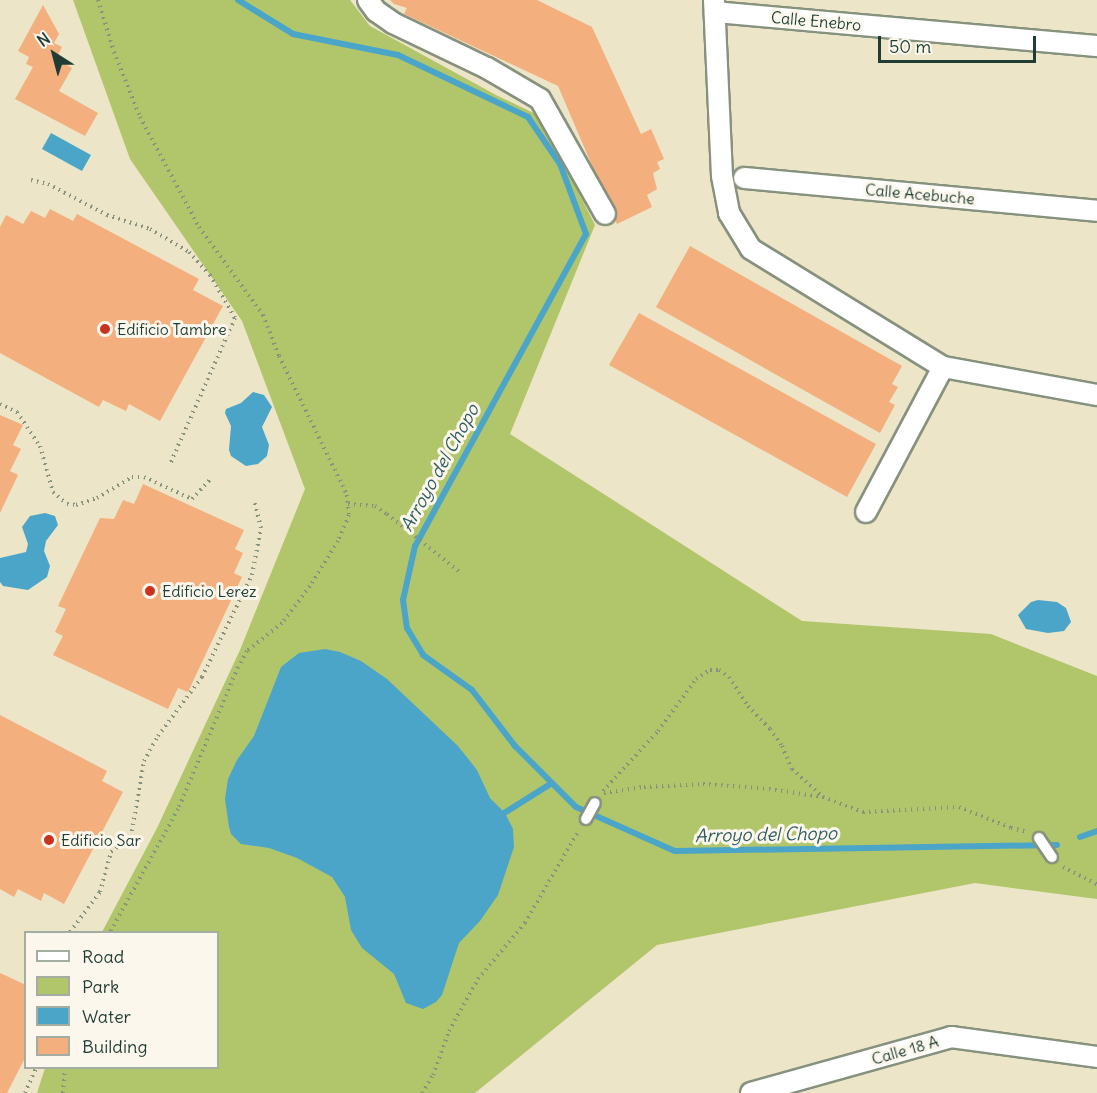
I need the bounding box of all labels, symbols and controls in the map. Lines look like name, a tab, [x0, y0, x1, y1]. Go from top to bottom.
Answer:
street label: Calle Enebro	[770, 7, 862, 35]
north arrow	[24, 24, 84, 84]
scale bar	[881, 24, 1038, 62]
text: N	[33, 28, 54, 51]
text: 50 m	[889, 35, 931, 58]
street label: Calle Acebuche	[864, 180, 976, 208]
place label: Edificio Tambre	[117, 319, 227, 339]
marker: Edificio Tambre	[98, 322, 112, 336]
water label: Arroyo del Chopo	[396, 401, 484, 535]
place label: Edificio Lerez	[162, 581, 257, 601]
marker: Edificio Lerez	[143, 584, 157, 598]
water label: Arroyo del Chopo	[695, 823, 837, 847]
place label: Edificio Sar	[61, 830, 141, 850]
marker: Edificio Sar	[42, 833, 56, 847]
legend	[24, 931, 219, 1069]
text: Road	[82, 945, 124, 968]
text: Park	[82, 975, 119, 998]
text: Water	[82, 1005, 131, 1028]
street label: Calle 18 A	[869, 1031, 941, 1069]
text: Building	[82, 1035, 147, 1058]

